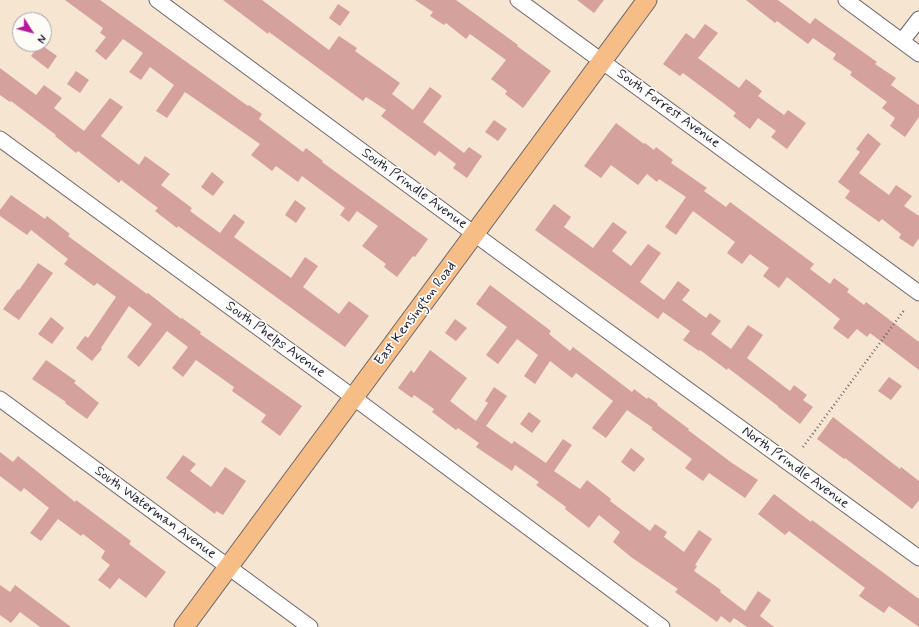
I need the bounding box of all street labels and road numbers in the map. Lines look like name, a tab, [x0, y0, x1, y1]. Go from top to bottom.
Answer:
street label: South Forrest Avenue	[613, 66, 723, 152]
street label: South Prindle Avenue	[358, 145, 470, 233]
street label: East Kensington Road	[371, 259, 461, 369]
street label: South Phelps Avenue	[222, 298, 328, 382]
street label: North Prindle Avenue	[738, 423, 852, 513]
street label: South Waterman Avenue	[91, 463, 219, 563]

